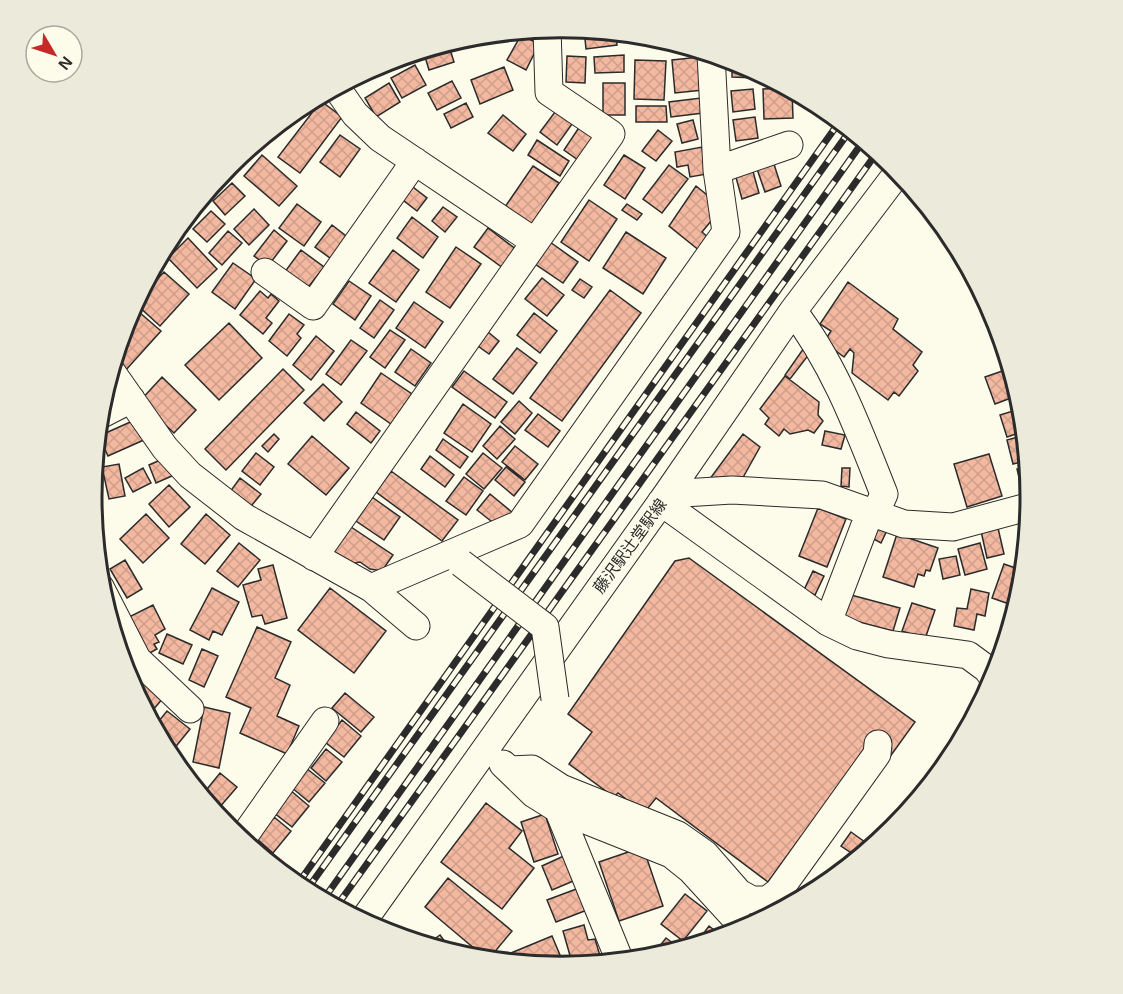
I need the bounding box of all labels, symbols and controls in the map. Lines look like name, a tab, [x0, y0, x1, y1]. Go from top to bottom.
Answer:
north arrow	[24, 24, 84, 84]
text: N	[55, 53, 76, 73]
street label: 藤沢駅辻堂駅線	[590, 496, 670, 596]

